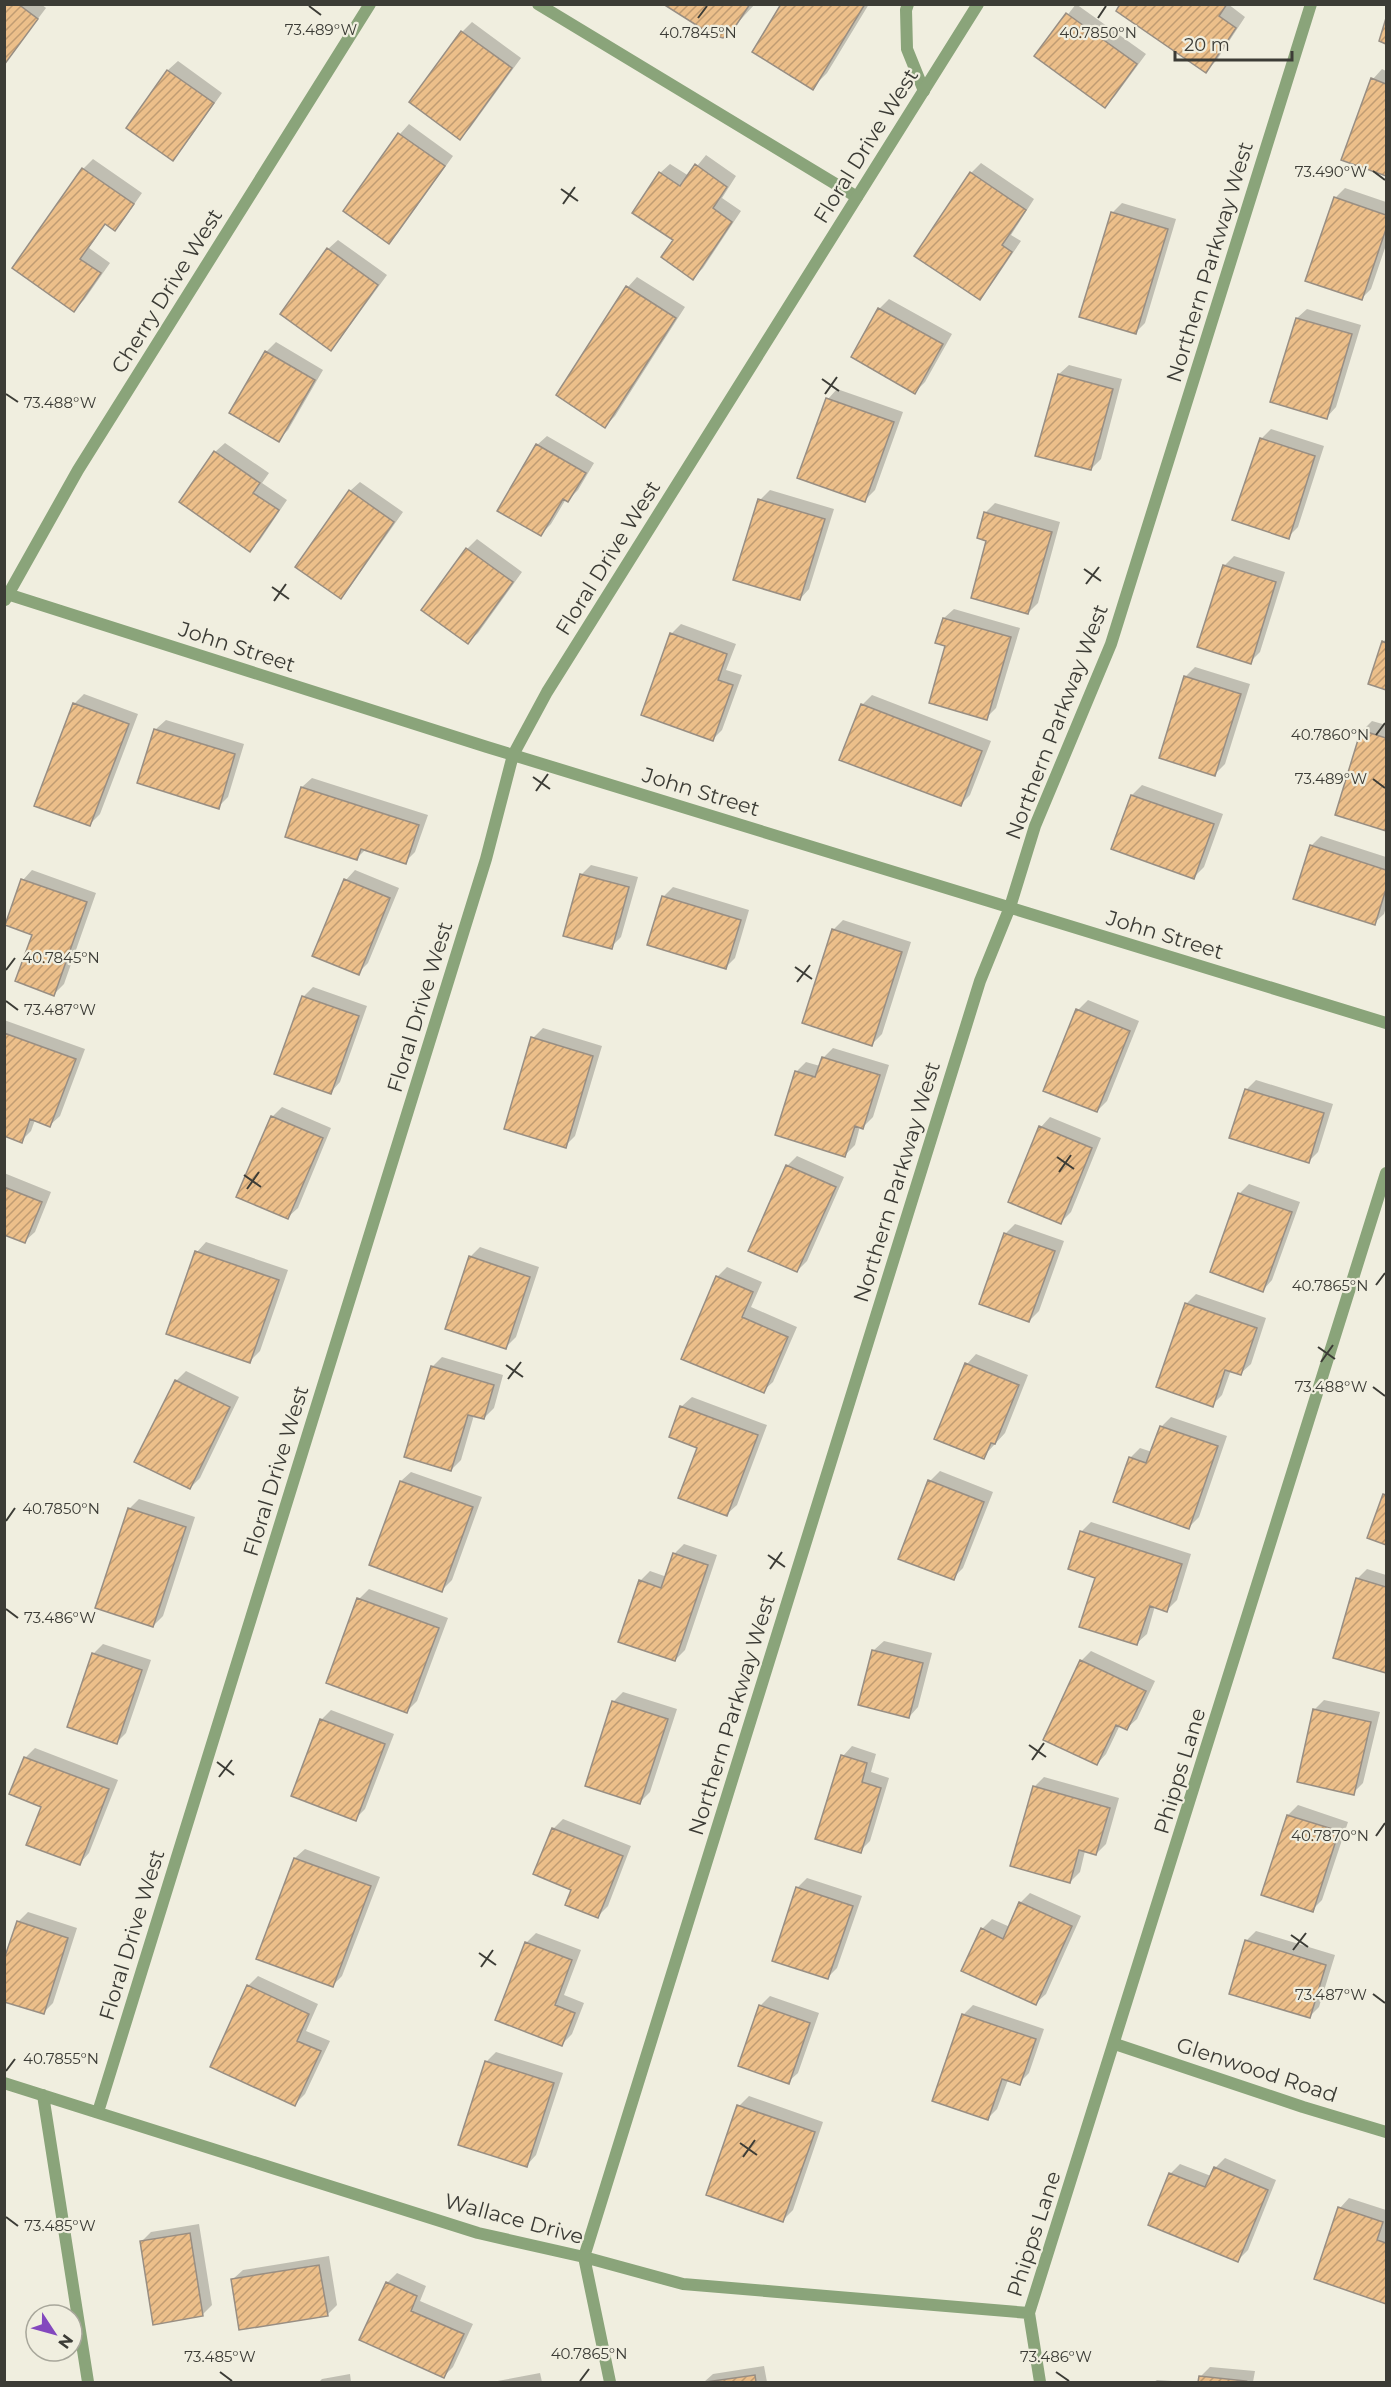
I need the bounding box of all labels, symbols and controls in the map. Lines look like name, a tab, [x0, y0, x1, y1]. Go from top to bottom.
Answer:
text: 73.489°W	[285, 20, 357, 39]
text: 40.7845°N	[659, 23, 737, 42]
text: 40.7850°N	[1059, 23, 1137, 42]
scale bar	[1175, 24, 1292, 62]
text: 20 m	[1184, 34, 1230, 56]
street label: Floral Drive West	[808, 64, 923, 228]
street label: Northern Parkway West	[1161, 139, 1258, 385]
text: 73.490°W	[1295, 162, 1368, 181]
street label: Cherry Drive West	[106, 204, 227, 378]
text: 73.488°W	[24, 393, 97, 412]
street label: Floral Drive West	[550, 476, 665, 640]
street label: Northern Parkway West	[1000, 601, 1113, 843]
street label: John Street	[175, 616, 299, 677]
text: 40.7860°N	[1291, 725, 1369, 744]
street label: John Street	[639, 762, 763, 821]
text: 73.489°W	[1295, 769, 1367, 788]
street label: John Street	[1103, 905, 1227, 964]
street label: Floral Drive West	[382, 918, 457, 1095]
text: 40.7845°N	[22, 948, 100, 967]
text: 73.487°W	[24, 1000, 96, 1019]
street label: Northern Parkway West	[848, 1059, 945, 1305]
text: 40.7865°N	[1292, 1276, 1368, 1295]
text: 73.488°W	[1295, 1377, 1368, 1396]
street label: Floral Drive West	[238, 1382, 313, 1559]
text: 40.7850°N	[22, 1499, 100, 1518]
street label: Northern Parkway West	[683, 1592, 780, 1838]
text: 73.486°W	[24, 1608, 96, 1627]
street label: Phipps Lane	[1148, 1705, 1211, 1837]
text: 40.7870°N	[1291, 1826, 1369, 1845]
street label: Floral Drive West	[94, 1846, 169, 2023]
text: 73.487°W	[1295, 1985, 1367, 2004]
street label: Glenwood Road	[1174, 2032, 1341, 2107]
text: 40.7855°N	[23, 2049, 99, 2068]
street label: Phipps Lane	[1001, 2168, 1066, 2300]
street label: Wallace Drive	[442, 2188, 586, 2249]
text: 73.485°W	[24, 2216, 96, 2235]
north arrow	[24, 2303, 84, 2363]
text: N	[54, 2331, 77, 2352]
text: 40.7865°N	[551, 2344, 627, 2363]
text: 73.485°W	[184, 2347, 256, 2366]
text: 73.486°W	[1020, 2347, 1092, 2366]

